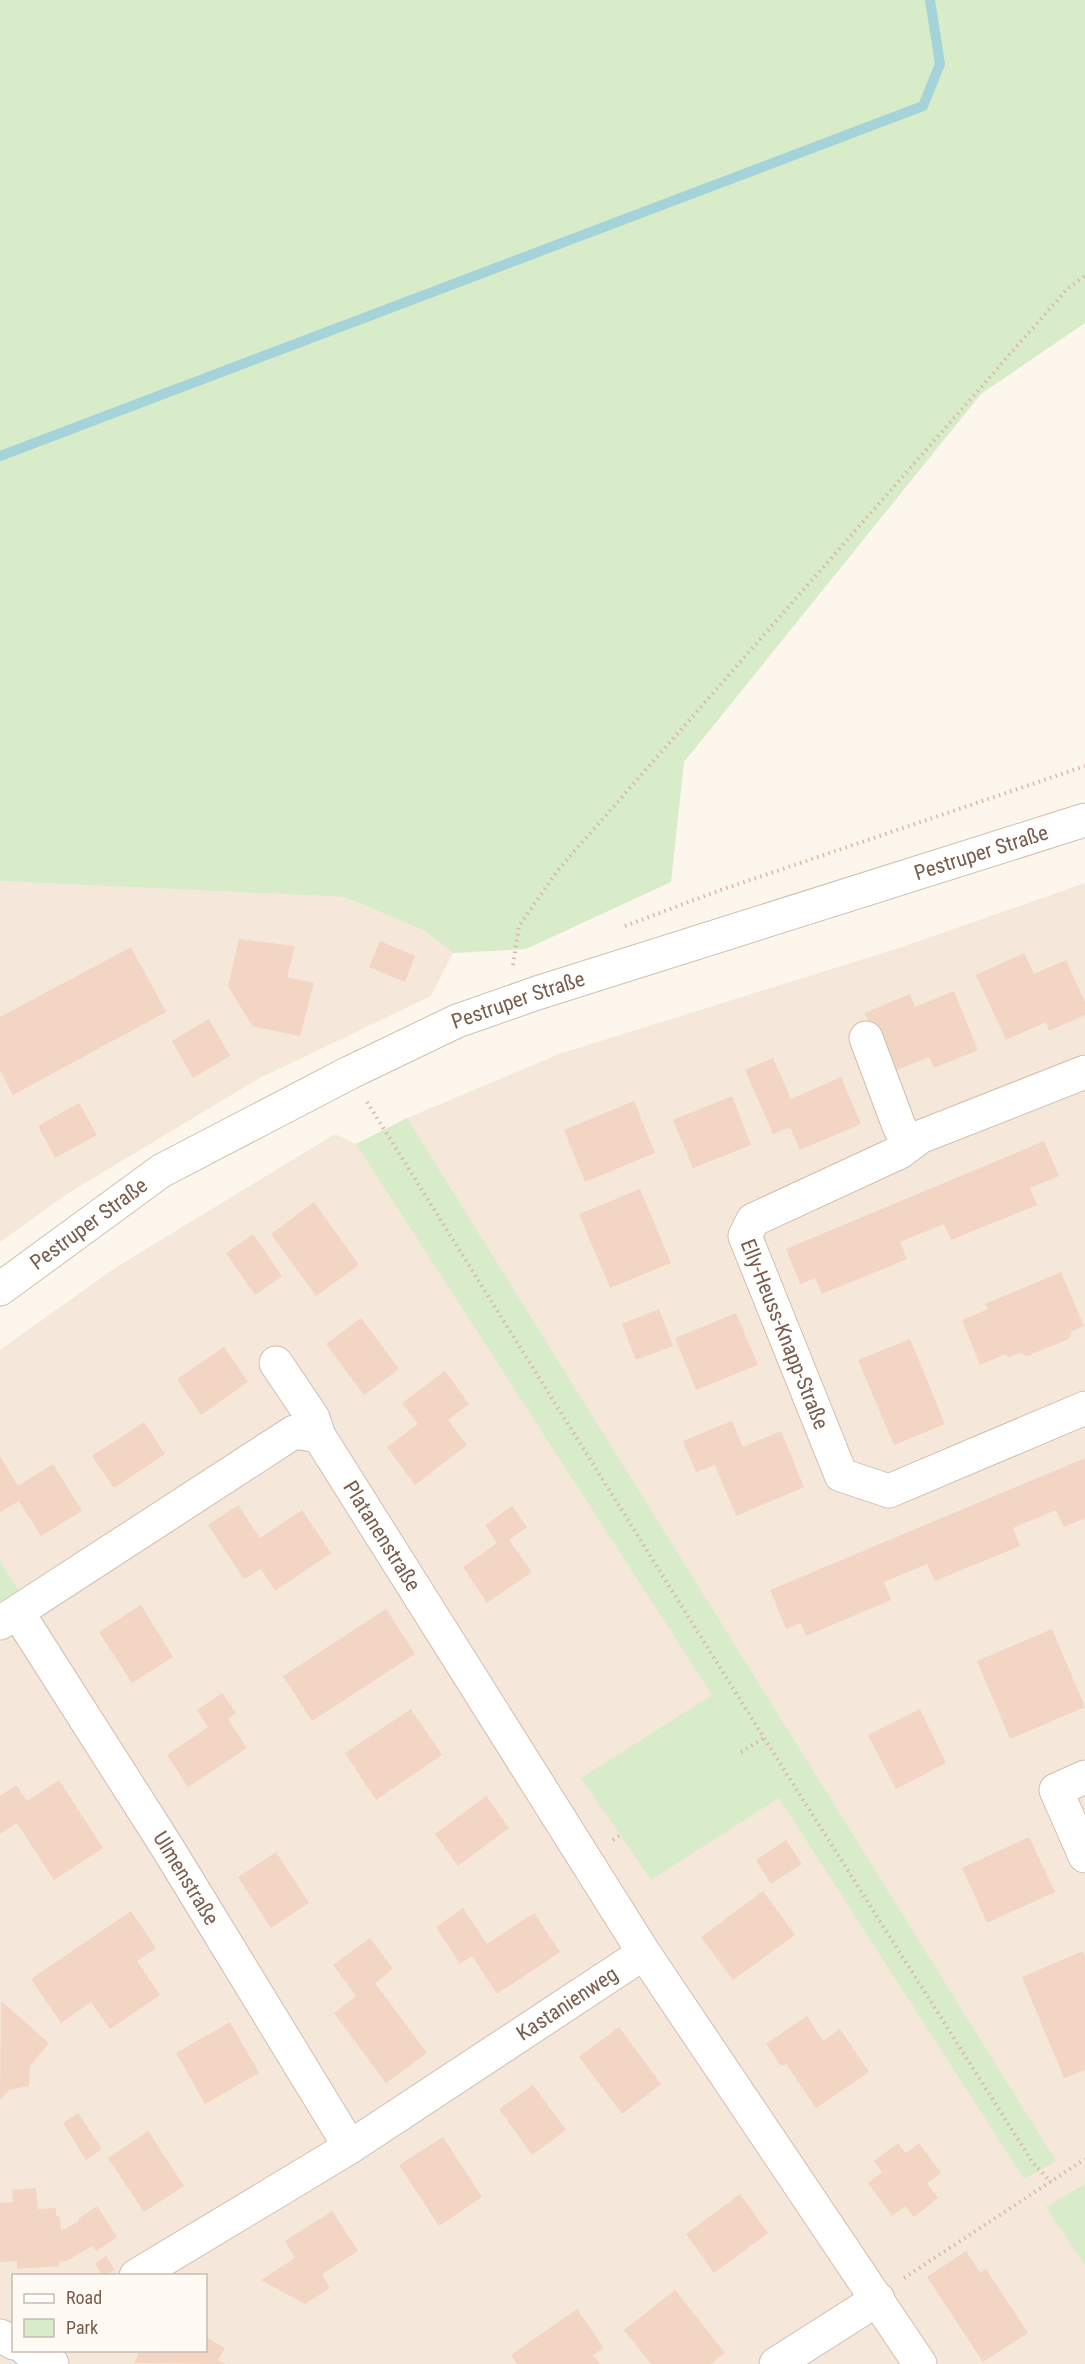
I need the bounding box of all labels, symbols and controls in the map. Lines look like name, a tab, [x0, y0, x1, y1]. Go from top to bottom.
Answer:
street label: Pestruper Straße	[911, 820, 1051, 885]
street label: Pestruper Straße	[448, 967, 588, 1034]
street label: Pestruper Straße	[26, 1173, 152, 1275]
street label: Elly-Heuss-Knapp-Straße	[735, 1236, 833, 1433]
street label: Platanenstraße	[338, 1476, 426, 1596]
street label: Ulmenstraße	[148, 1827, 224, 1929]
street label: Kastanienweg	[512, 1962, 622, 2046]
legend	[12, 2274, 207, 2352]
text: Road	[66, 2287, 102, 2308]
text: Park	[66, 2317, 98, 2338]

